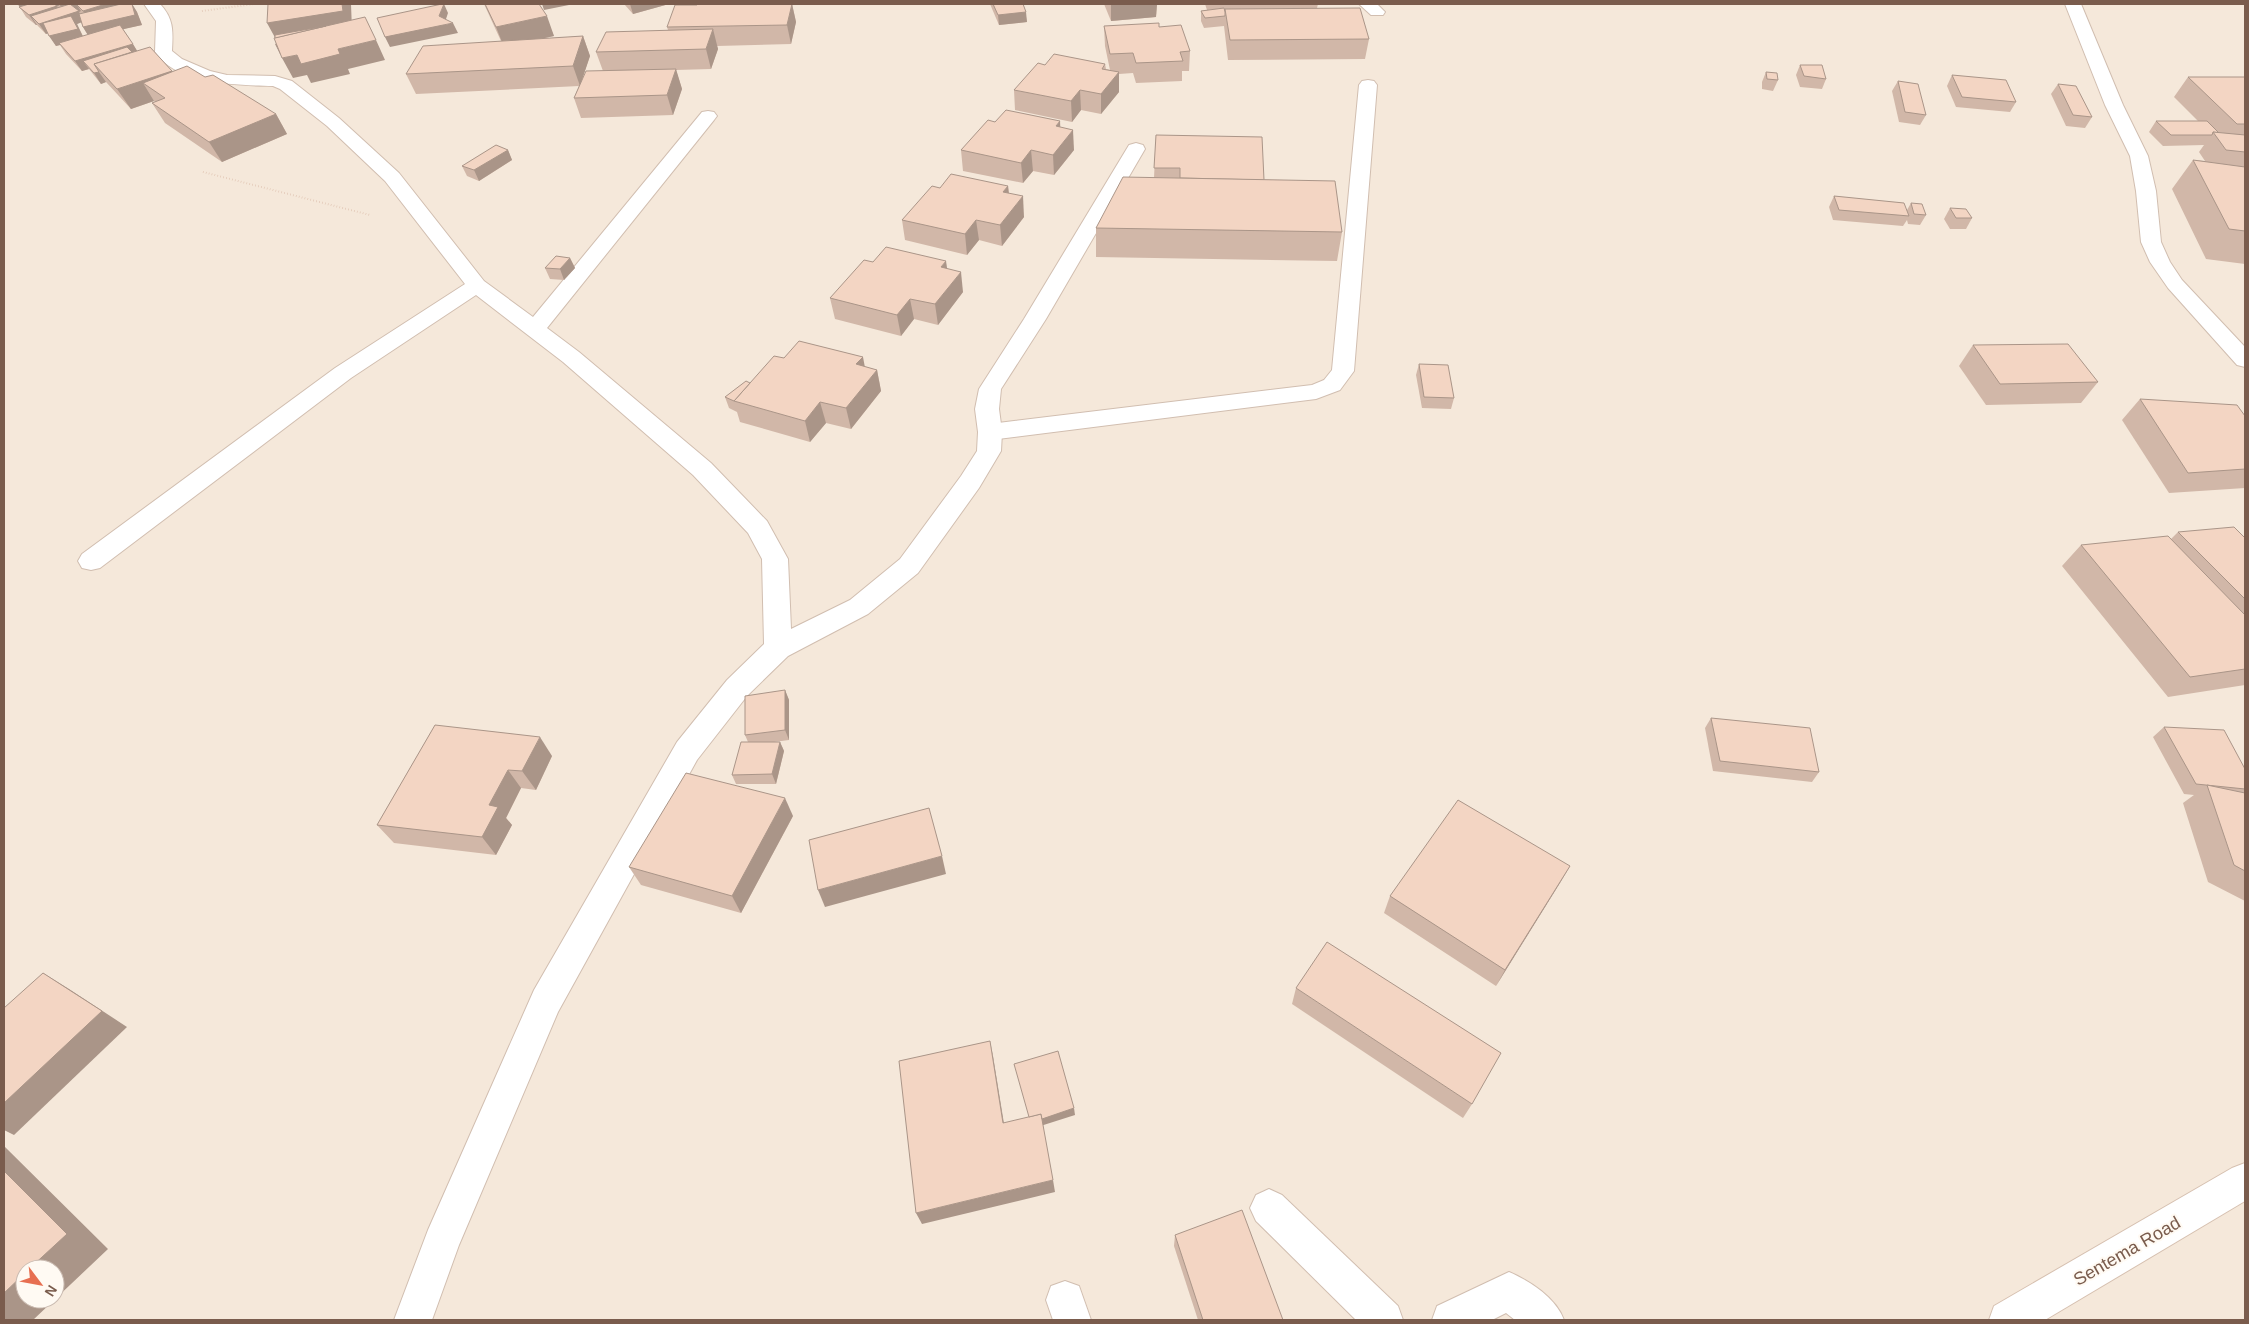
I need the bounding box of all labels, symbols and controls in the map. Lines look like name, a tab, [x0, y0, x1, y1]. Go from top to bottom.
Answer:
street label: Sentema Road	[2070, 1212, 2184, 1290]
north arrow	[15, 1259, 65, 1309]
text: N	[42, 1282, 60, 1299]

